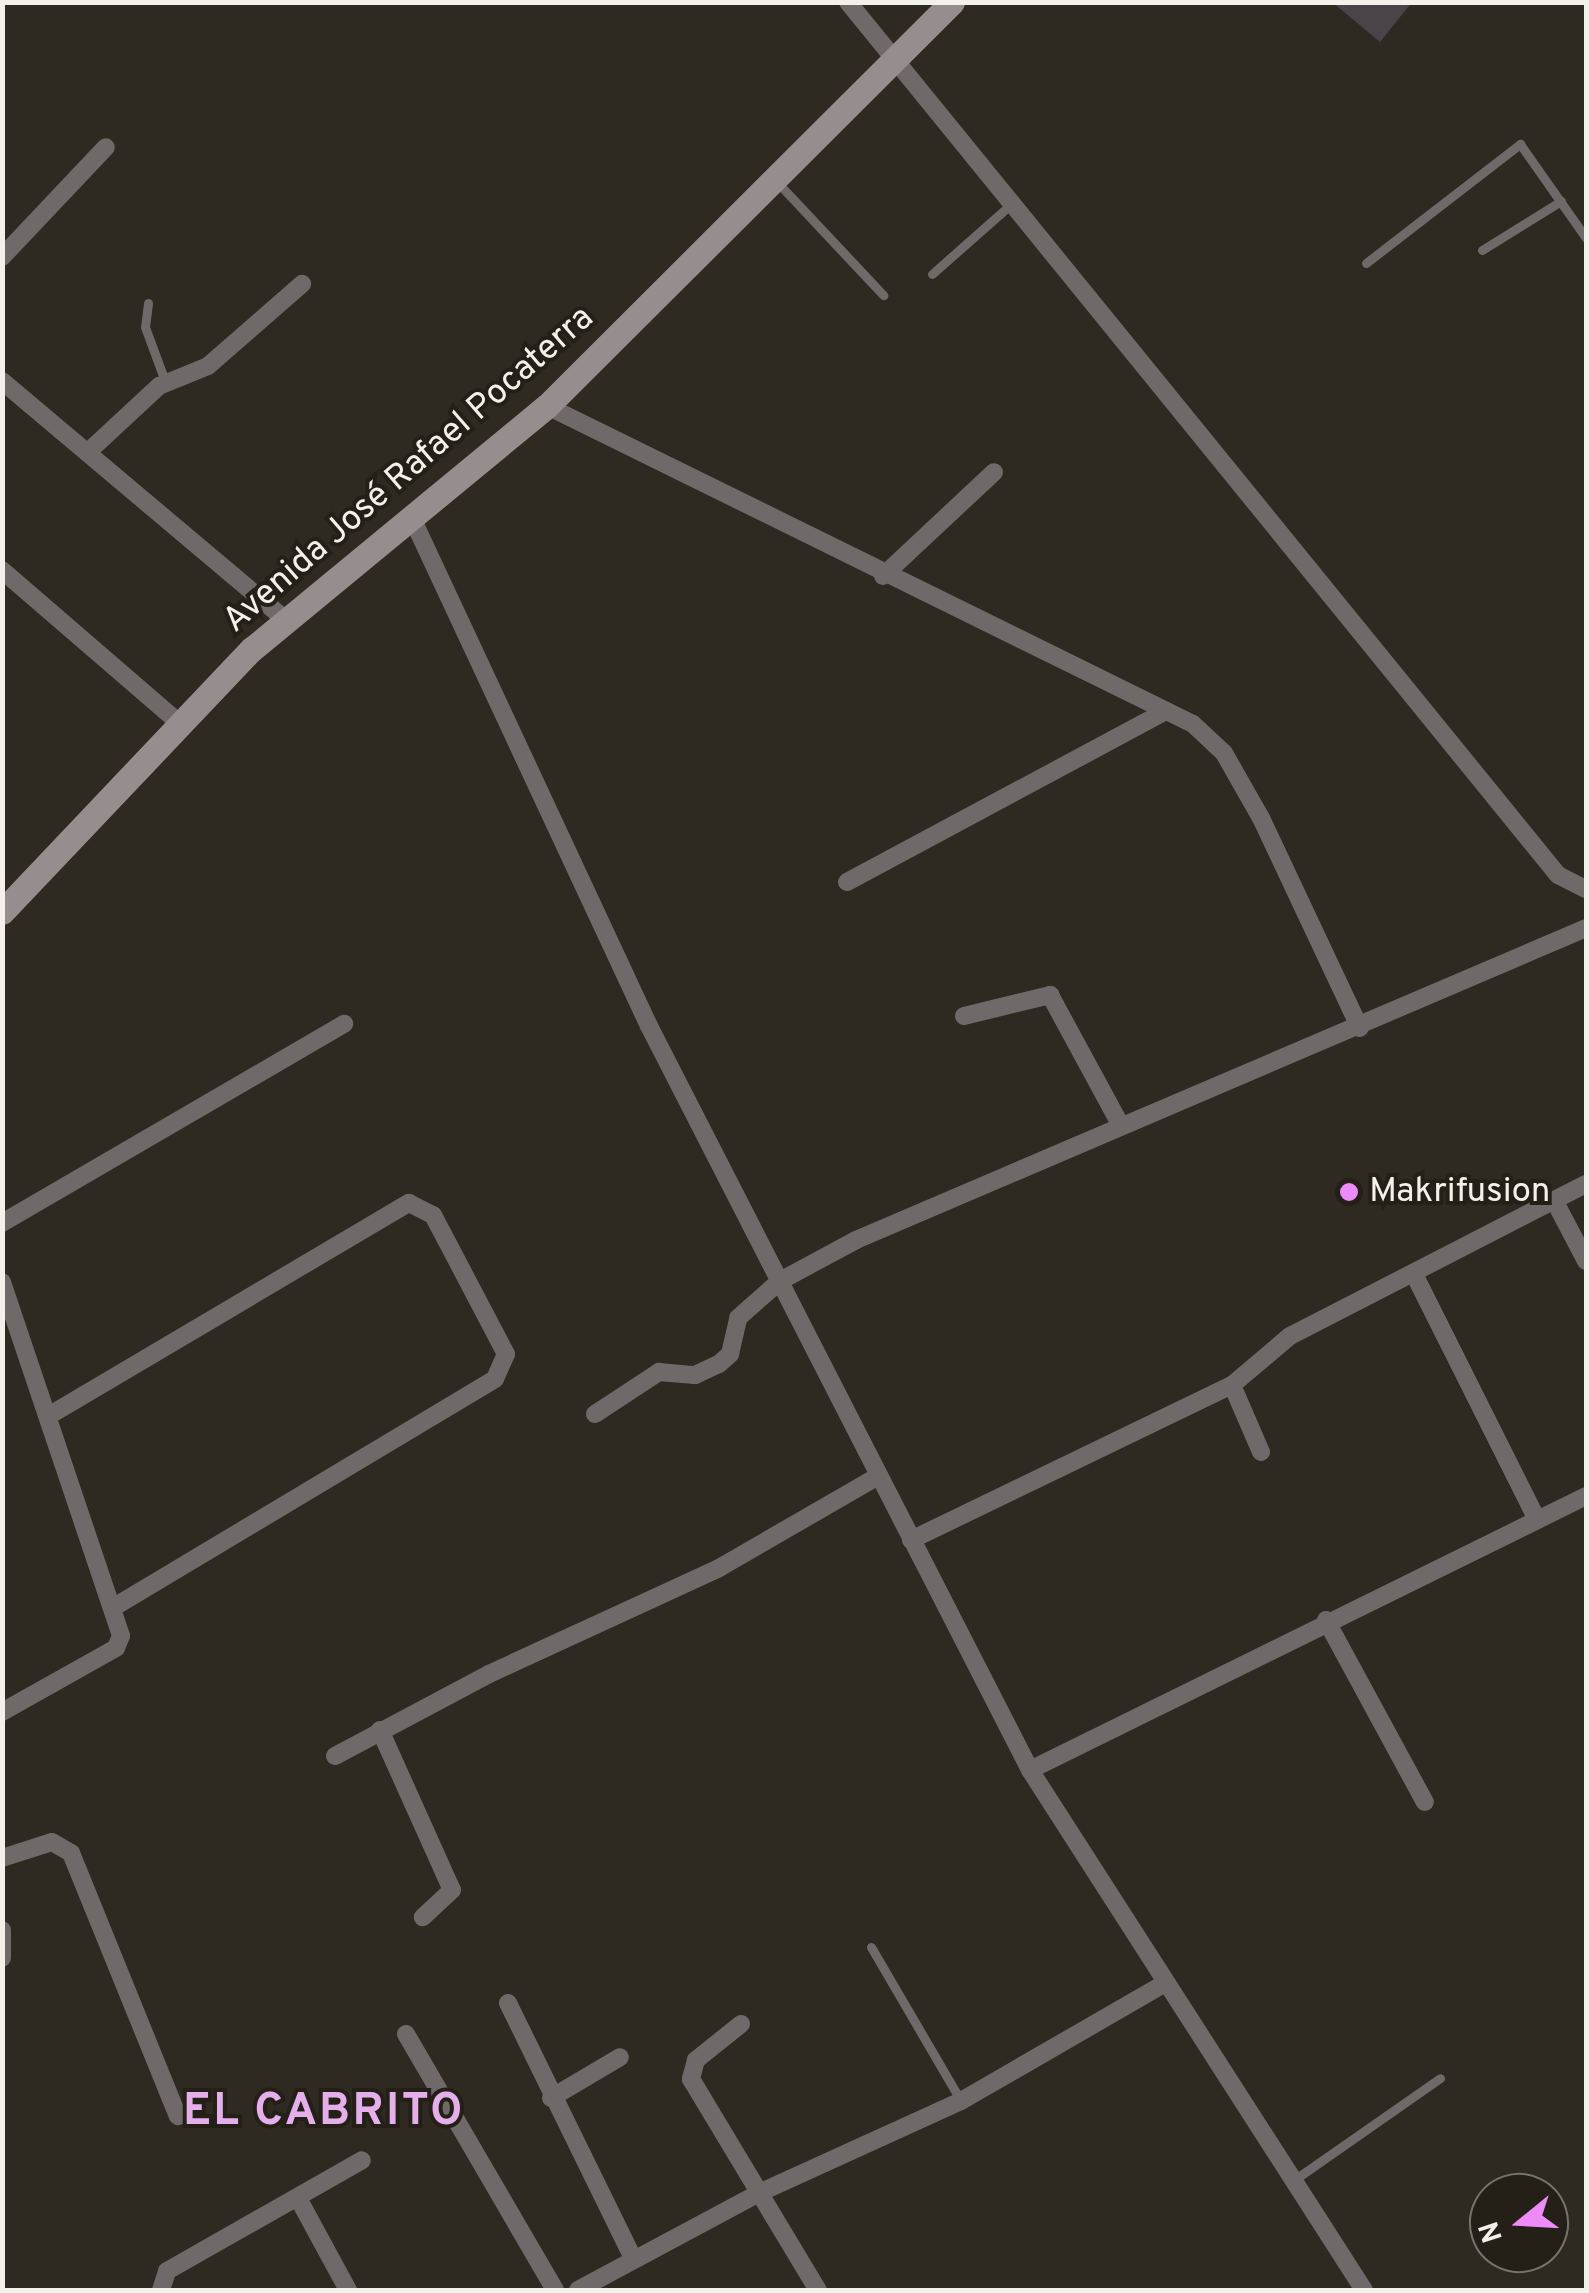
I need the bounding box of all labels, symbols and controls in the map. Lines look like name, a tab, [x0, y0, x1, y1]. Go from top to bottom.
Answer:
street label: Avenida José Rafael Pocaterra	[215, 298, 603, 642]
place label: Makrifusion	[1369, 1171, 1551, 1213]
marker: Makrifusion	[1338, 1181, 1360, 1203]
district label: EL CABRITO	[182, 2086, 466, 2140]
north arrow	[1469, 2173, 1569, 2273]
text: N	[1472, 2217, 1513, 2247]

